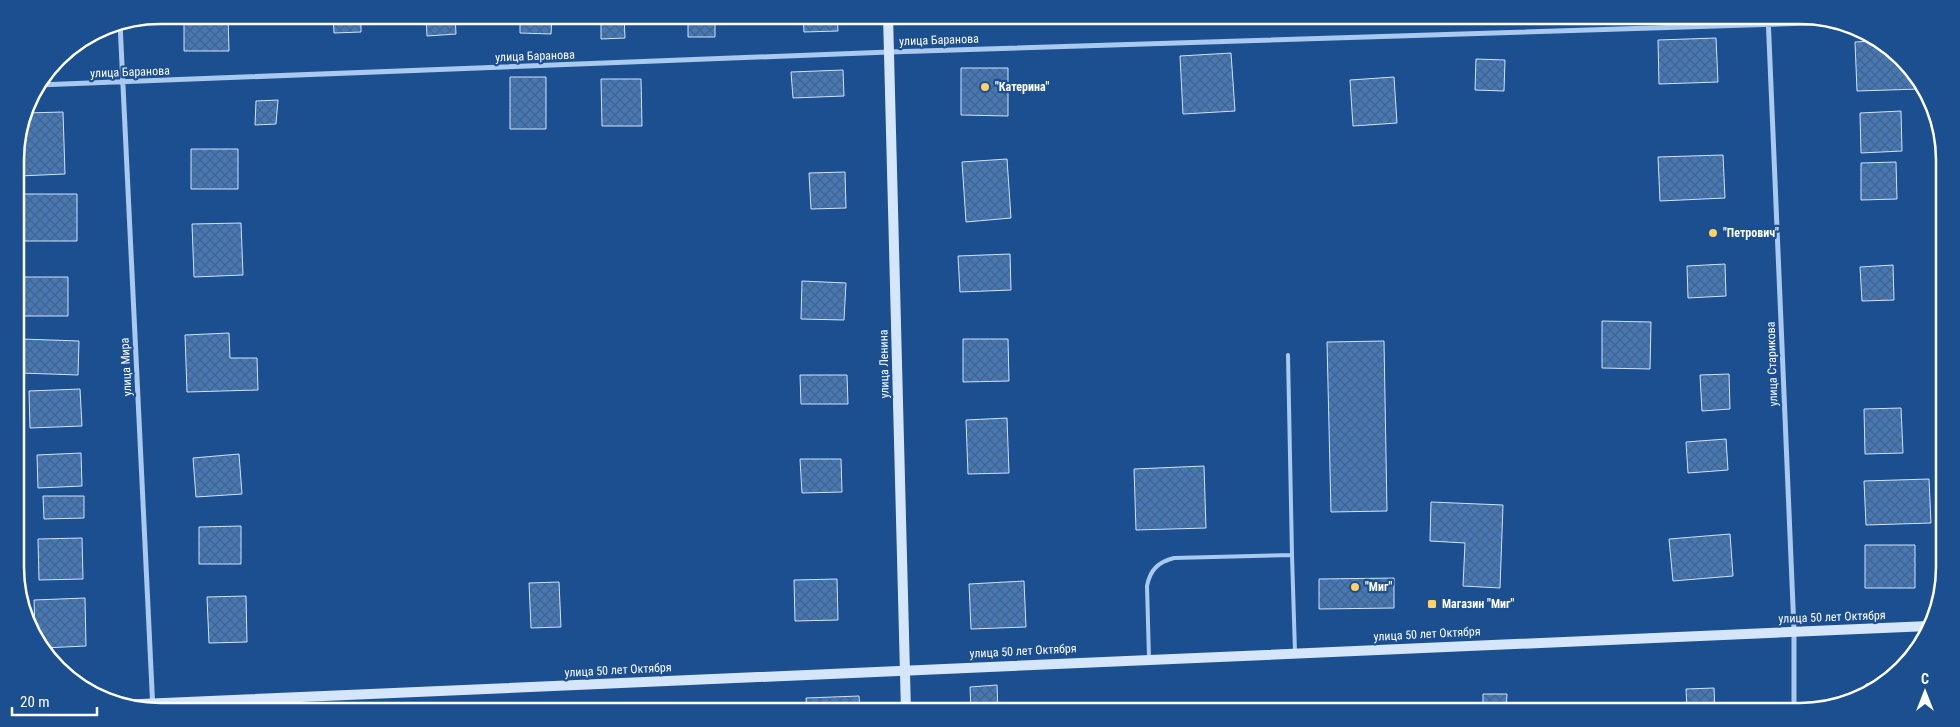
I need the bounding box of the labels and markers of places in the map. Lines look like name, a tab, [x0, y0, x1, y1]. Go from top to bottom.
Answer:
place label: "Катерина"	[995, 80, 1049, 94]
marker: "Катерина"	[979, 81, 991, 93]
place label: "Петрович"	[1723, 226, 1779, 240]
marker: "Петрович"	[1707, 227, 1719, 239]
place label: "Миг"	[1365, 580, 1392, 594]
marker: "Миг"	[1349, 581, 1361, 593]
place label: Магазин "Миг"	[1442, 597, 1514, 611]
marker: Магазин "Миг"	[1426, 598, 1438, 610]

